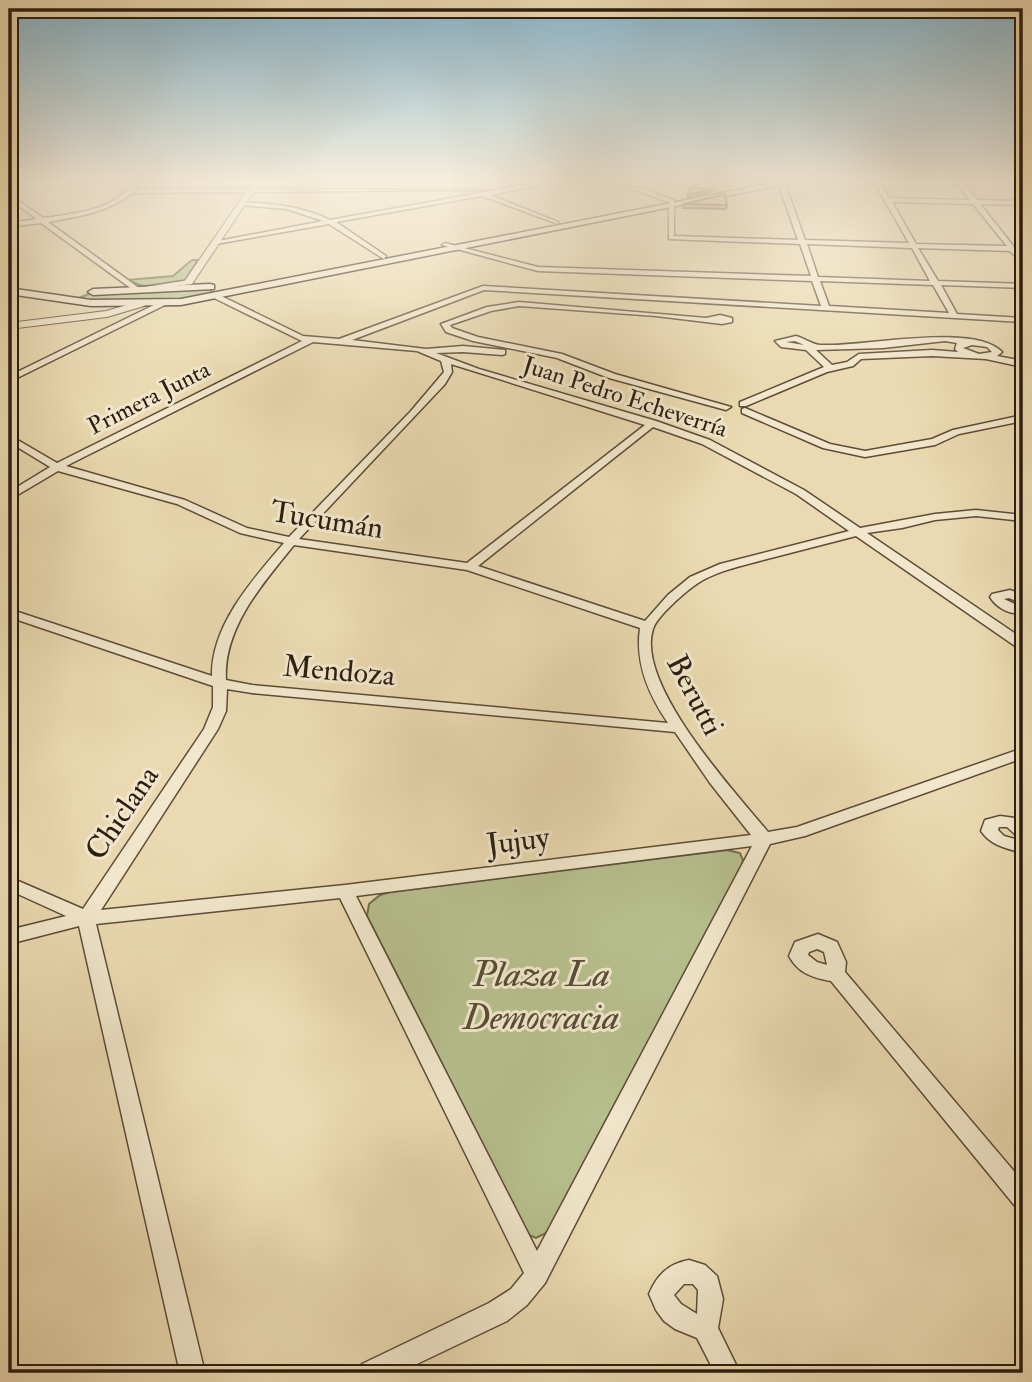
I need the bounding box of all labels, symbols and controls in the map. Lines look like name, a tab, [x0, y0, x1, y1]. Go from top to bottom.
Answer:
street label: Juan Pedro Echeverría	[518, 349, 732, 445]
street label: Primera Junta	[83, 353, 216, 442]
street label: Tucumán	[268, 493, 386, 547]
street label: Mendoza	[281, 648, 397, 694]
street label: Berutti	[658, 648, 732, 742]
street label: Chiclana	[77, 758, 167, 867]
street label: Jujuy	[484, 819, 552, 863]
park label: Plaza La Democracia	[461, 951, 619, 1041]

